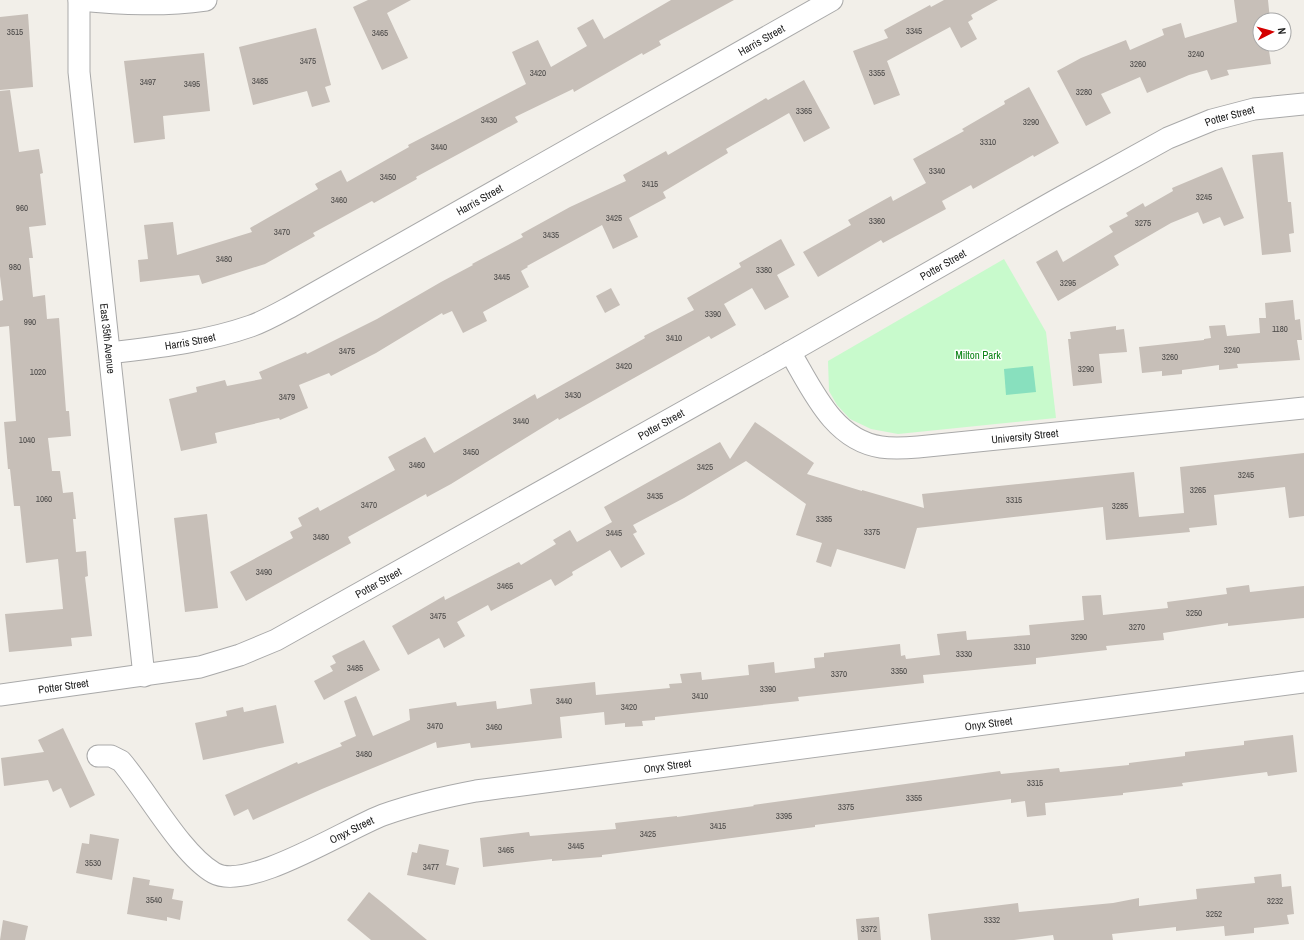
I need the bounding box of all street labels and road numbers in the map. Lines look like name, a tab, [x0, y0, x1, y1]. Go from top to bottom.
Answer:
street label: Harris Street	[736, 21, 788, 59]
street label: Potter Street	[1203, 102, 1256, 129]
street label: Harris Street	[454, 181, 506, 218]
street label: Potter Street	[917, 246, 969, 283]
street label: East 35th Avenue	[97, 303, 118, 374]
street label: Harris Street	[164, 329, 217, 353]
street label: Potter Street	[635, 406, 687, 443]
street label: University Street	[991, 426, 1059, 447]
street label: Potter Street	[353, 564, 404, 601]
street label: Potter Street	[37, 676, 90, 697]
street label: Onyx Street	[964, 713, 1014, 734]
street label: Onyx Street	[643, 756, 692, 776]
street label: Onyx Street	[327, 813, 376, 847]

